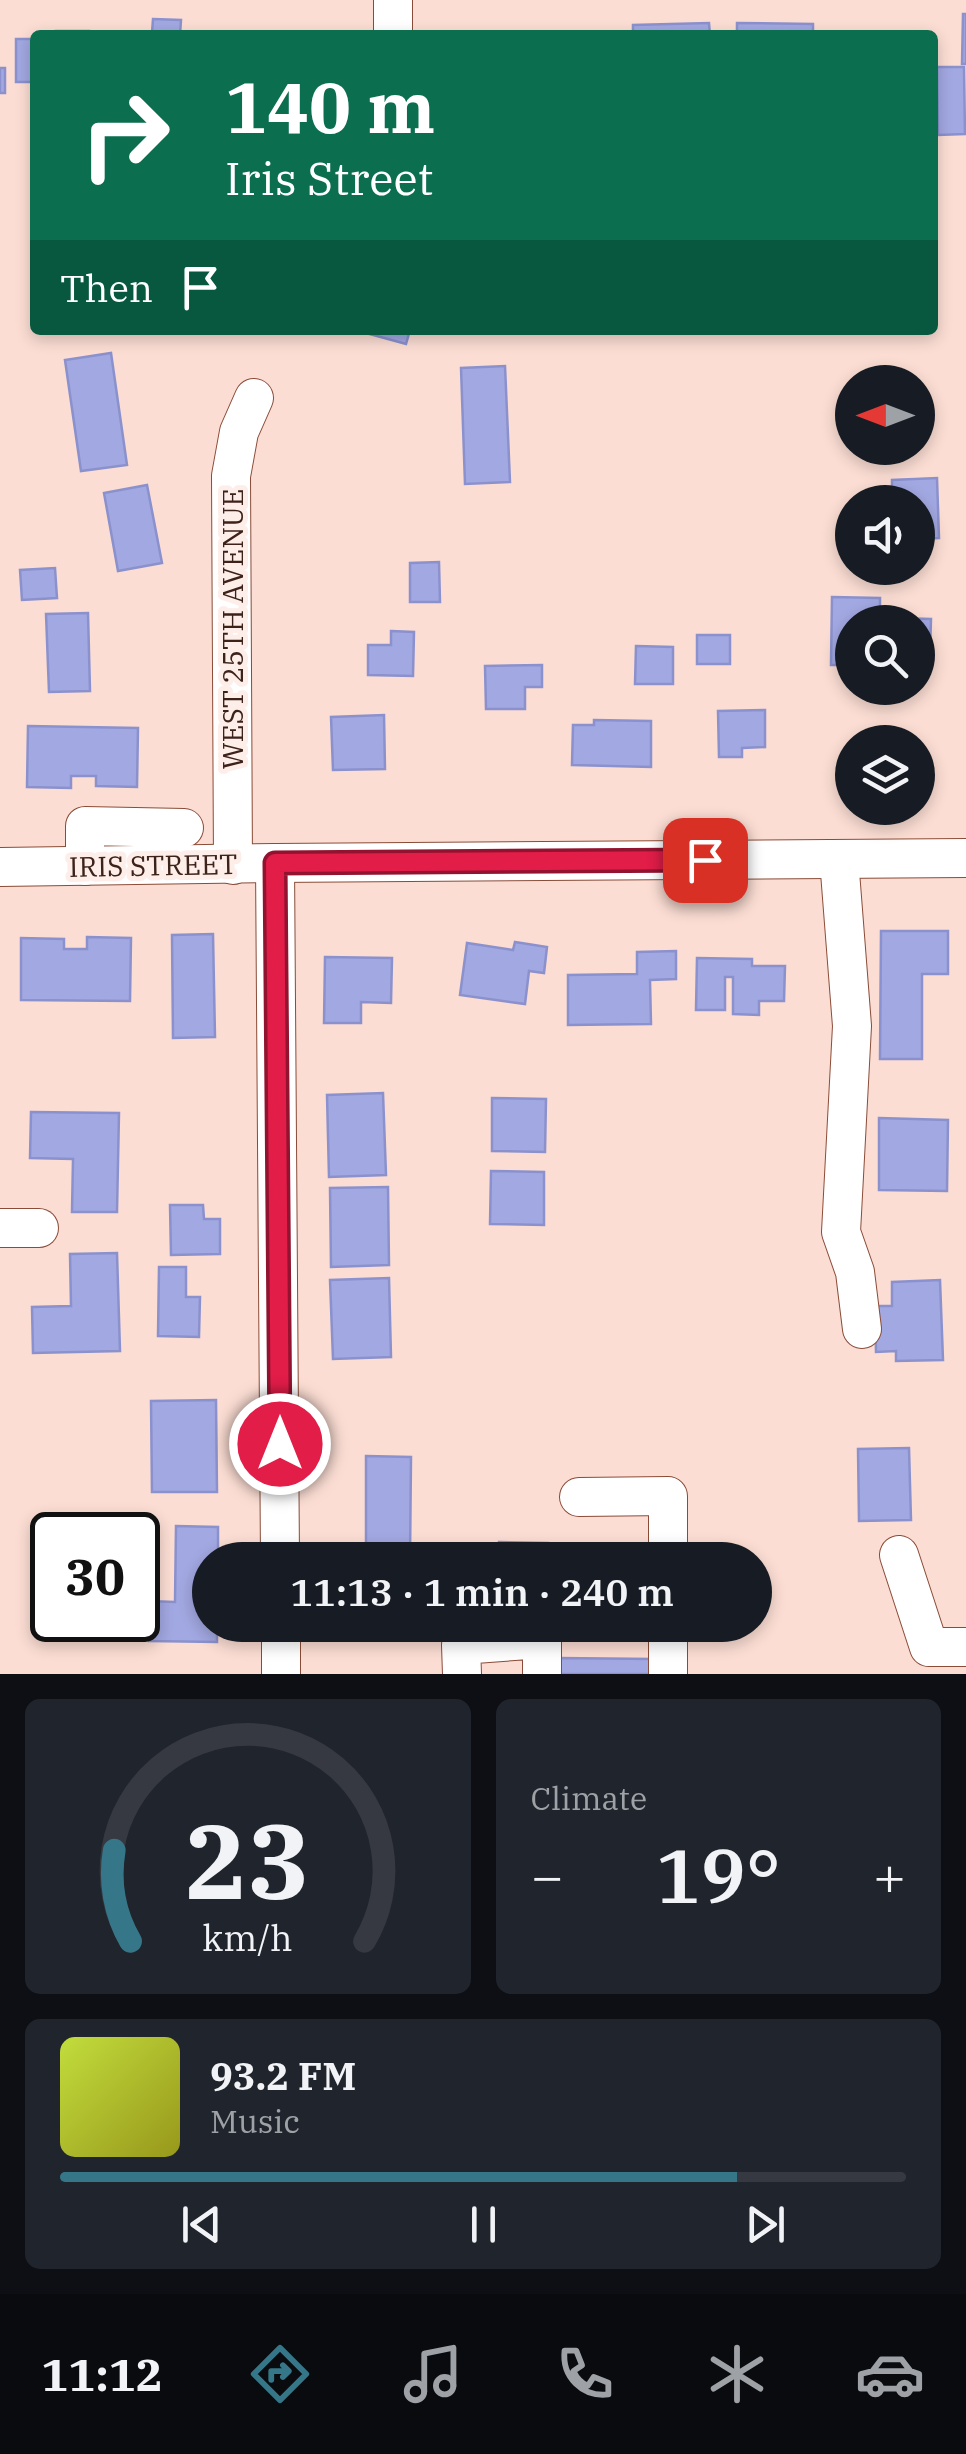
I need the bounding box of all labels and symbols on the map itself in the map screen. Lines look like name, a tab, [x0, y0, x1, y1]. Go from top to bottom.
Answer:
north arrow	[835, 365, 935, 465]
street label: WEST 25TH AVENUE	[214, 489, 251, 769]
pin	[663, 818, 748, 903]
street label: IRIS STREET	[68, 845, 238, 885]
position arrow	[228, 1392, 332, 1496]
speed limit sign: 30	[30, 1512, 160, 1642]

